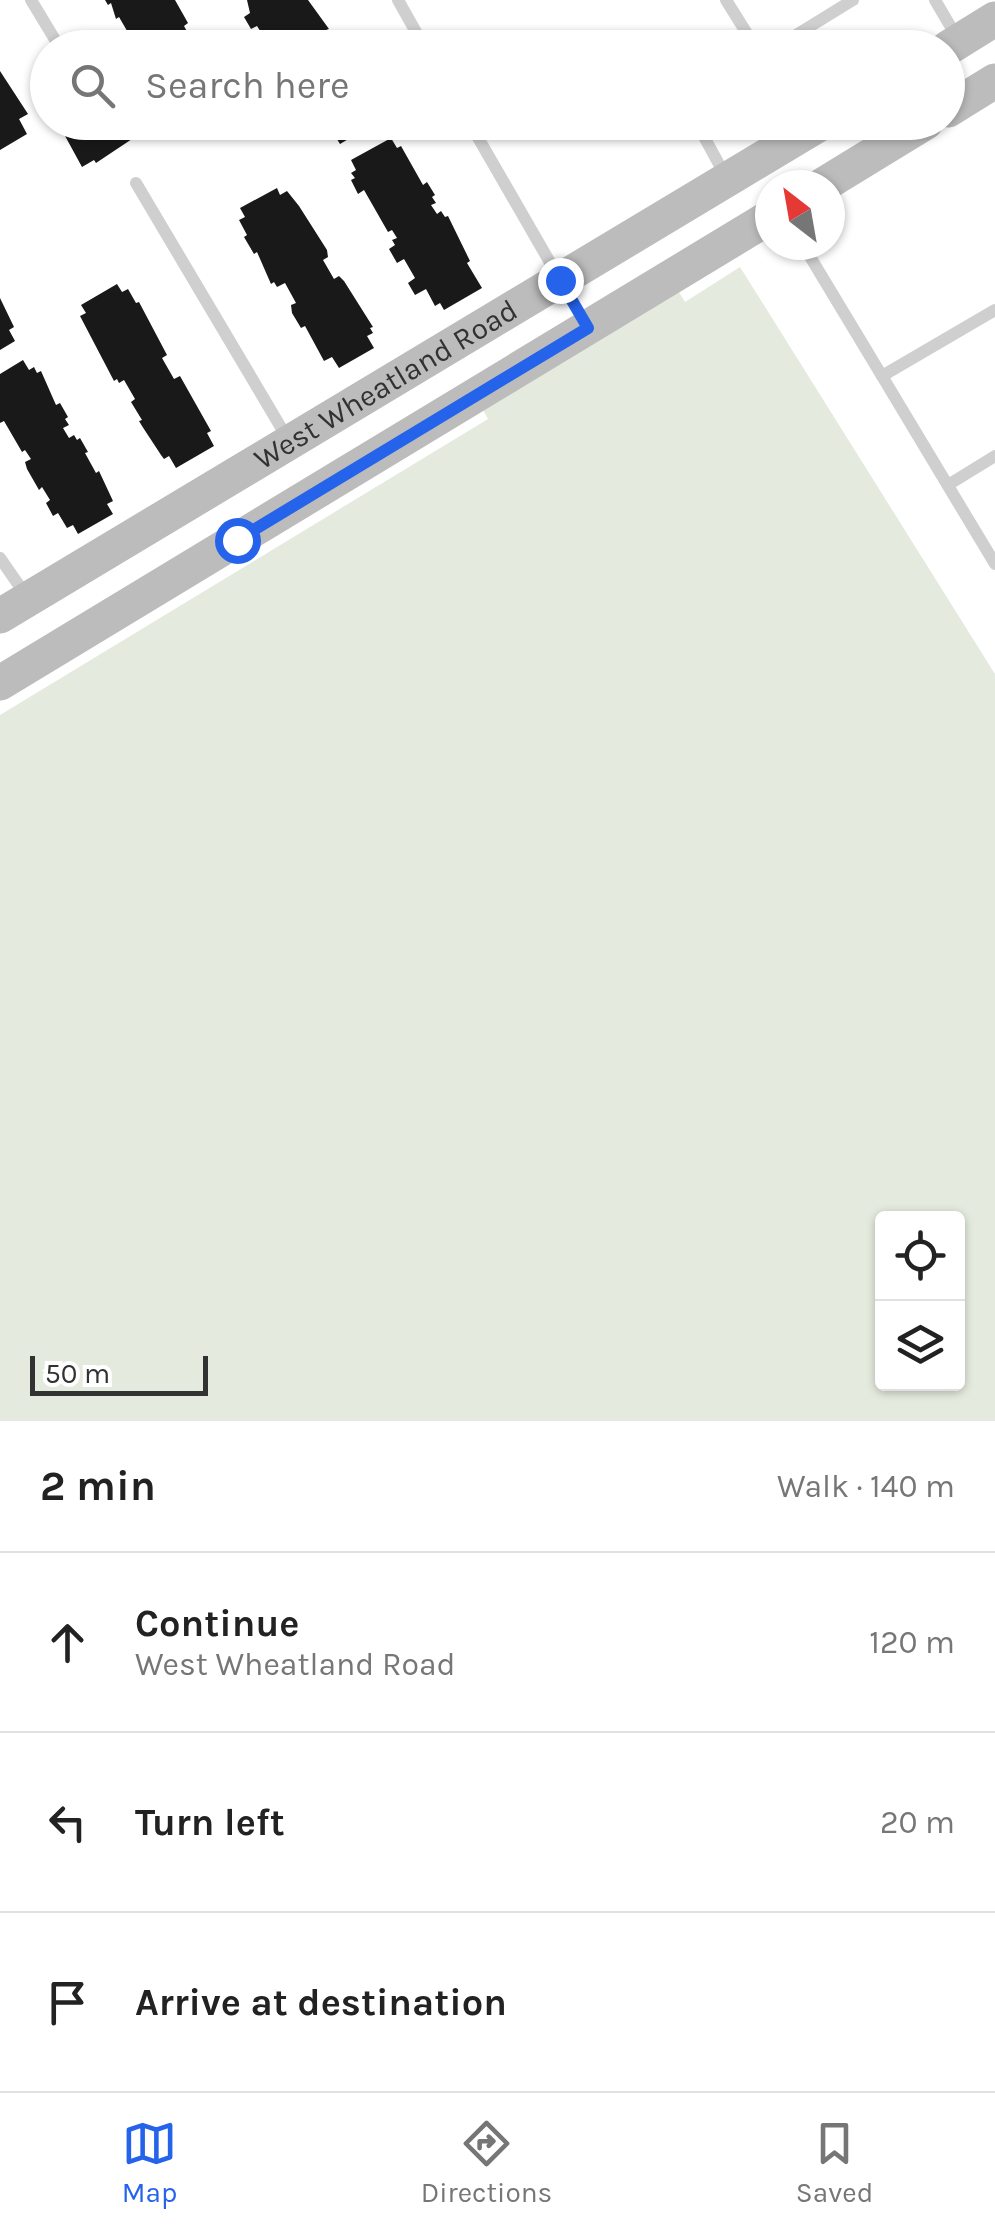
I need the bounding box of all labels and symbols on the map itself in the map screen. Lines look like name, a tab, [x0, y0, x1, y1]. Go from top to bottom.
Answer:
north arrow	[755, 170, 845, 260]
route end	[538, 258, 584, 304]
street label: West Wheatland Road	[248, 292, 524, 477]
route start	[215, 518, 261, 564]
scale bar	[30, 1351, 208, 1396]

